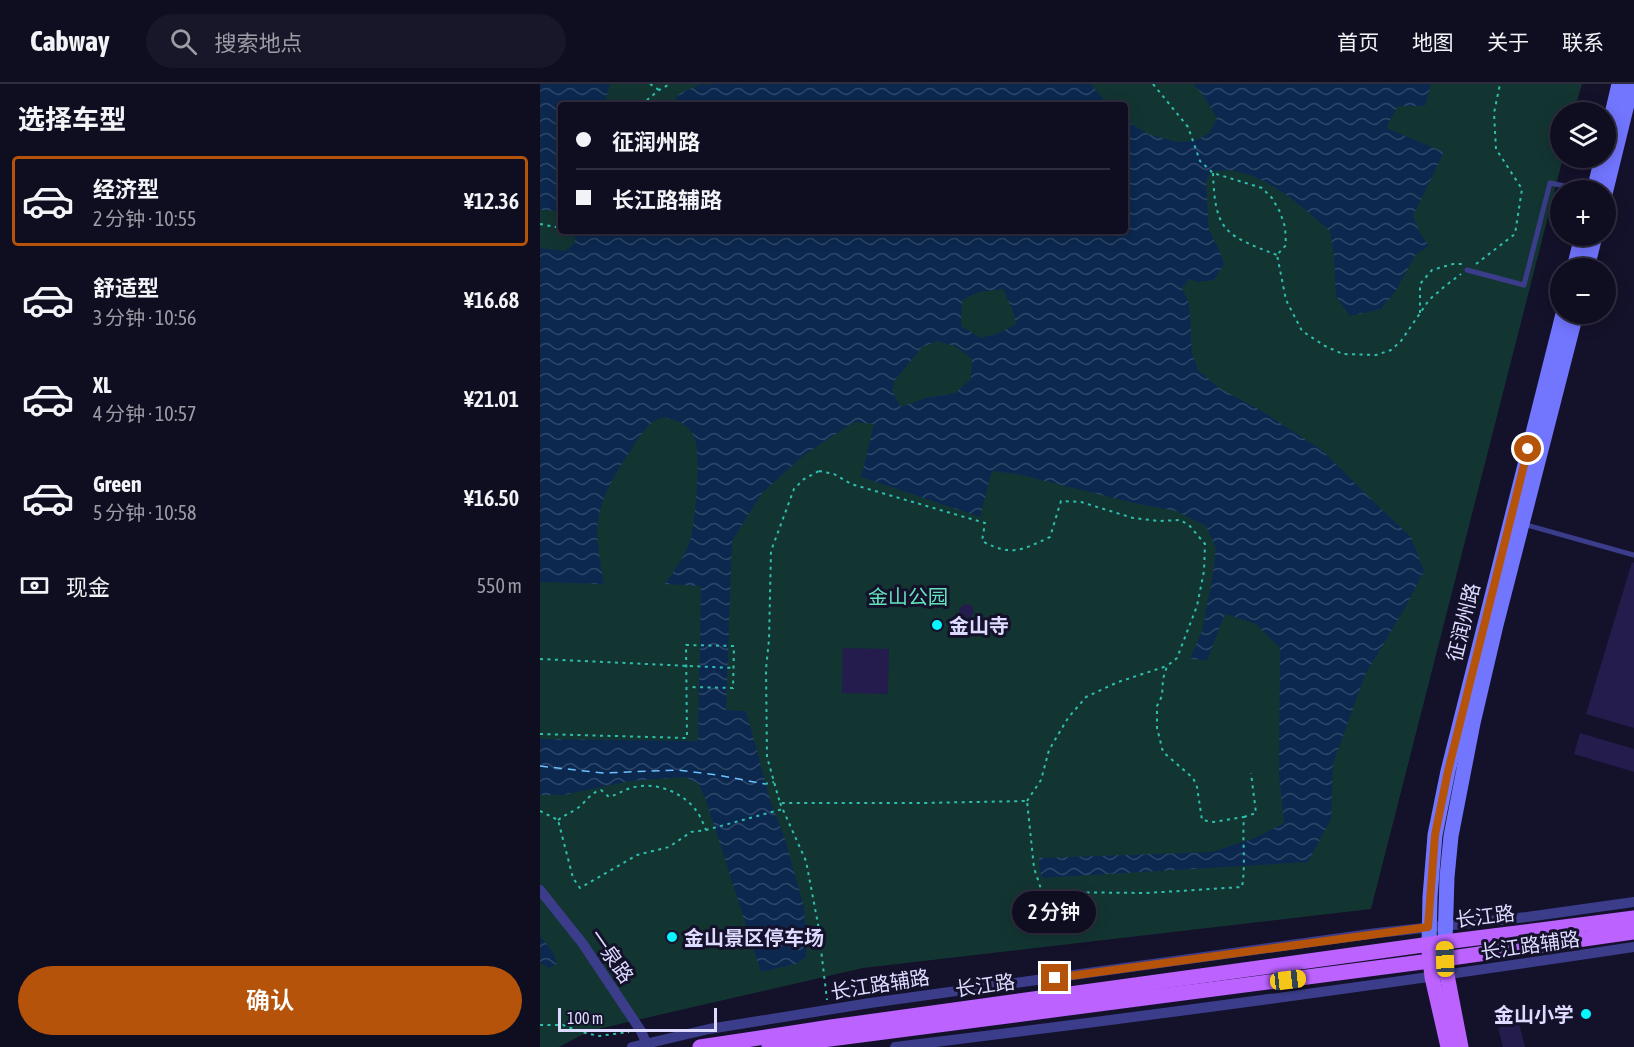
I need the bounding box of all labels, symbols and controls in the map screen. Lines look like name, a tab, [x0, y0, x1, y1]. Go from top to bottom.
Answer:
search box	[146, 14, 566, 68]
text: Cabway	[30, 25, 110, 57]
icon: search	[167, 25, 200, 58]
text: 搜索地点	[215, 30, 303, 56]
text: 首页	[1337, 30, 1379, 54]
text: 地图	[1412, 30, 1454, 54]
text: 关于	[1487, 30, 1529, 54]
text: 联系	[1562, 30, 1604, 54]
map controls	[1550, 102, 1616, 324]
button: layers	[1550, 102, 1616, 168]
text: 选择车型	[18, 104, 126, 135]
text: 征润州路	[612, 129, 700, 155]
icon: car	[21, 174, 75, 228]
text: 经济型	[93, 176, 159, 202]
button: +	[1550, 180, 1616, 246]
text: 长江路辅路	[612, 187, 722, 213]
text: ¥12.36	[464, 188, 519, 214]
text: 2 分钟 · 10:55	[93, 207, 196, 230]
button: −	[1550, 258, 1616, 324]
icon: car	[21, 273, 75, 327]
text: 舒适型	[93, 275, 159, 301]
text: ¥16.68	[464, 287, 519, 313]
text: 3 分钟 · 10:56	[93, 306, 196, 329]
icon: car	[21, 372, 75, 426]
text: XL	[93, 372, 111, 398]
text: ¥21.01	[464, 386, 519, 412]
text: 4 分钟 · 10:57	[93, 402, 196, 425]
route start	[1514, 435, 1541, 462]
icon: car	[21, 471, 75, 525]
text: Green	[93, 471, 142, 497]
text: ¥16.50	[464, 485, 519, 511]
text: 5 分钟 · 10:58	[93, 501, 196, 524]
icon: cash	[18, 569, 51, 602]
text: 现金	[66, 574, 110, 600]
text: 550 m	[477, 574, 522, 597]
street label: 征润州路	[1442, 580, 1484, 664]
park label: 金山公园	[868, 585, 948, 608]
place label: 金山寺	[949, 614, 1009, 637]
marker: 金山寺	[930, 618, 944, 632]
callout: 2 分钟	[1013, 891, 1097, 933]
text: 2 分钟	[1028, 900, 1080, 923]
street label: 长江路	[1454, 901, 1516, 931]
street label: 一泉路	[585, 925, 639, 987]
place label: 金山景区停车场	[684, 926, 824, 949]
street label: 长江路辅路	[1479, 927, 1581, 963]
marker: 金山景区停车场	[665, 930, 679, 944]
car	[1435, 941, 1455, 977]
route end	[1041, 964, 1068, 991]
street label: 长江路辅路	[829, 965, 931, 1003]
button: 确认	[18, 966, 522, 1035]
street label: 长江路	[954, 969, 1016, 1001]
car	[1269, 969, 1307, 991]
place label: 金山小学	[1494, 1003, 1574, 1026]
scale bar	[558, 1005, 717, 1032]
marker: 金山小学	[1579, 1007, 1593, 1021]
text: 100 m	[567, 1009, 603, 1027]

